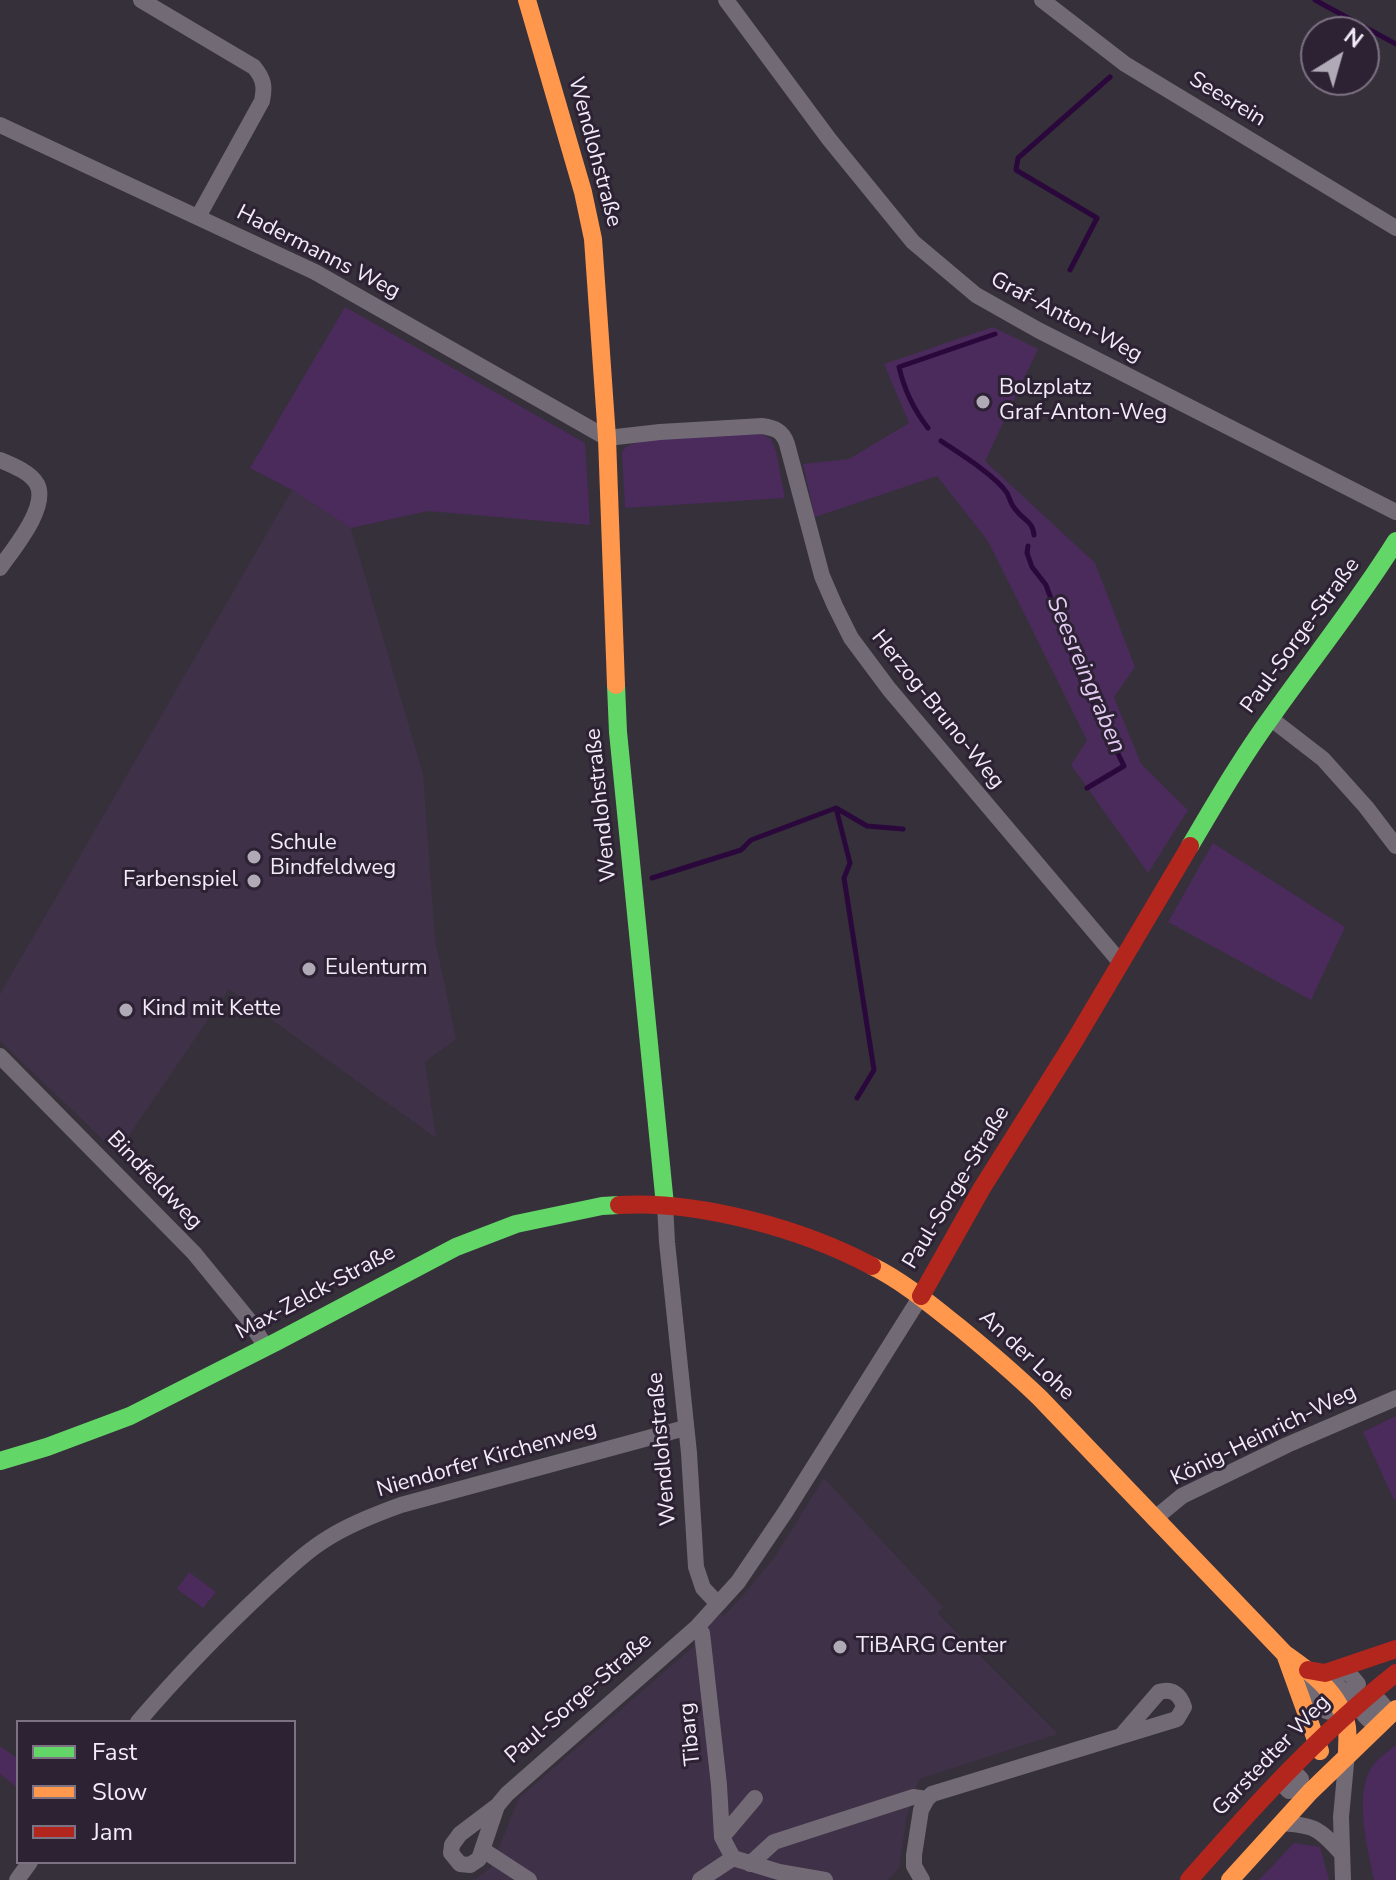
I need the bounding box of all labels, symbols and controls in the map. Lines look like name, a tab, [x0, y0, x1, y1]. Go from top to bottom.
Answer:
north arrow	[1300, 16, 1380, 96]
text: N	[1338, 21, 1369, 55]
street label: Seesrein	[1184, 67, 1270, 133]
street label: Wendlohstraße	[561, 74, 627, 230]
street label: Hadermanns Weg	[232, 200, 404, 306]
street label: Graf-Anton-Weg	[986, 267, 1146, 369]
place label: Bolzplatz Graf-Anton-Weg	[999, 376, 1167, 428]
marker: Bolzplatz Graf-Anton-Weg	[974, 393, 992, 411]
street label: Paul-Sorge-Straße	[1236, 553, 1366, 719]
water label: Seesreingraben	[1039, 592, 1131, 758]
street label: Herzog-Bruno-Weg	[865, 625, 1009, 795]
street label: Wendlohstraße	[581, 727, 623, 883]
place label: Schule Bindfeldweg	[270, 831, 396, 882]
marker: Schule Bindfeldweg	[245, 848, 263, 866]
place label: Farbenspiel	[123, 868, 238, 894]
marker: Farbenspiel	[245, 872, 263, 890]
place label: Eulenturm	[325, 956, 428, 982]
marker: Eulenturm	[300, 960, 318, 978]
place label: Kind mit Kette	[142, 997, 281, 1023]
marker: Kind mit Kette	[117, 1001, 135, 1019]
street label: Paul-Sorge-Straße	[898, 1102, 1016, 1274]
street label: Bindfeldweg	[101, 1126, 207, 1236]
street label: Max-Zelck-Straße	[232, 1240, 400, 1346]
street label: An der Lohe	[973, 1305, 1079, 1407]
street label: Wendlohstraße	[643, 1371, 683, 1527]
street label: König-Heinrich-Weg	[1167, 1380, 1361, 1492]
street label: Niendorfer Kirchenweg	[374, 1416, 600, 1504]
street label: Paul-Sorge-Straße	[500, 1628, 658, 1770]
place label: TiBARG Center	[856, 1634, 1007, 1660]
marker: TiBARG Center	[831, 1638, 849, 1656]
street label: Garstedter Weg	[1208, 1690, 1336, 1822]
street label: Tibarg	[675, 1701, 707, 1767]
legend	[16, 1720, 296, 1864]
text: Fast	[92, 1736, 137, 1768]
text: Slow	[92, 1776, 147, 1808]
text: Jam	[92, 1816, 133, 1848]

